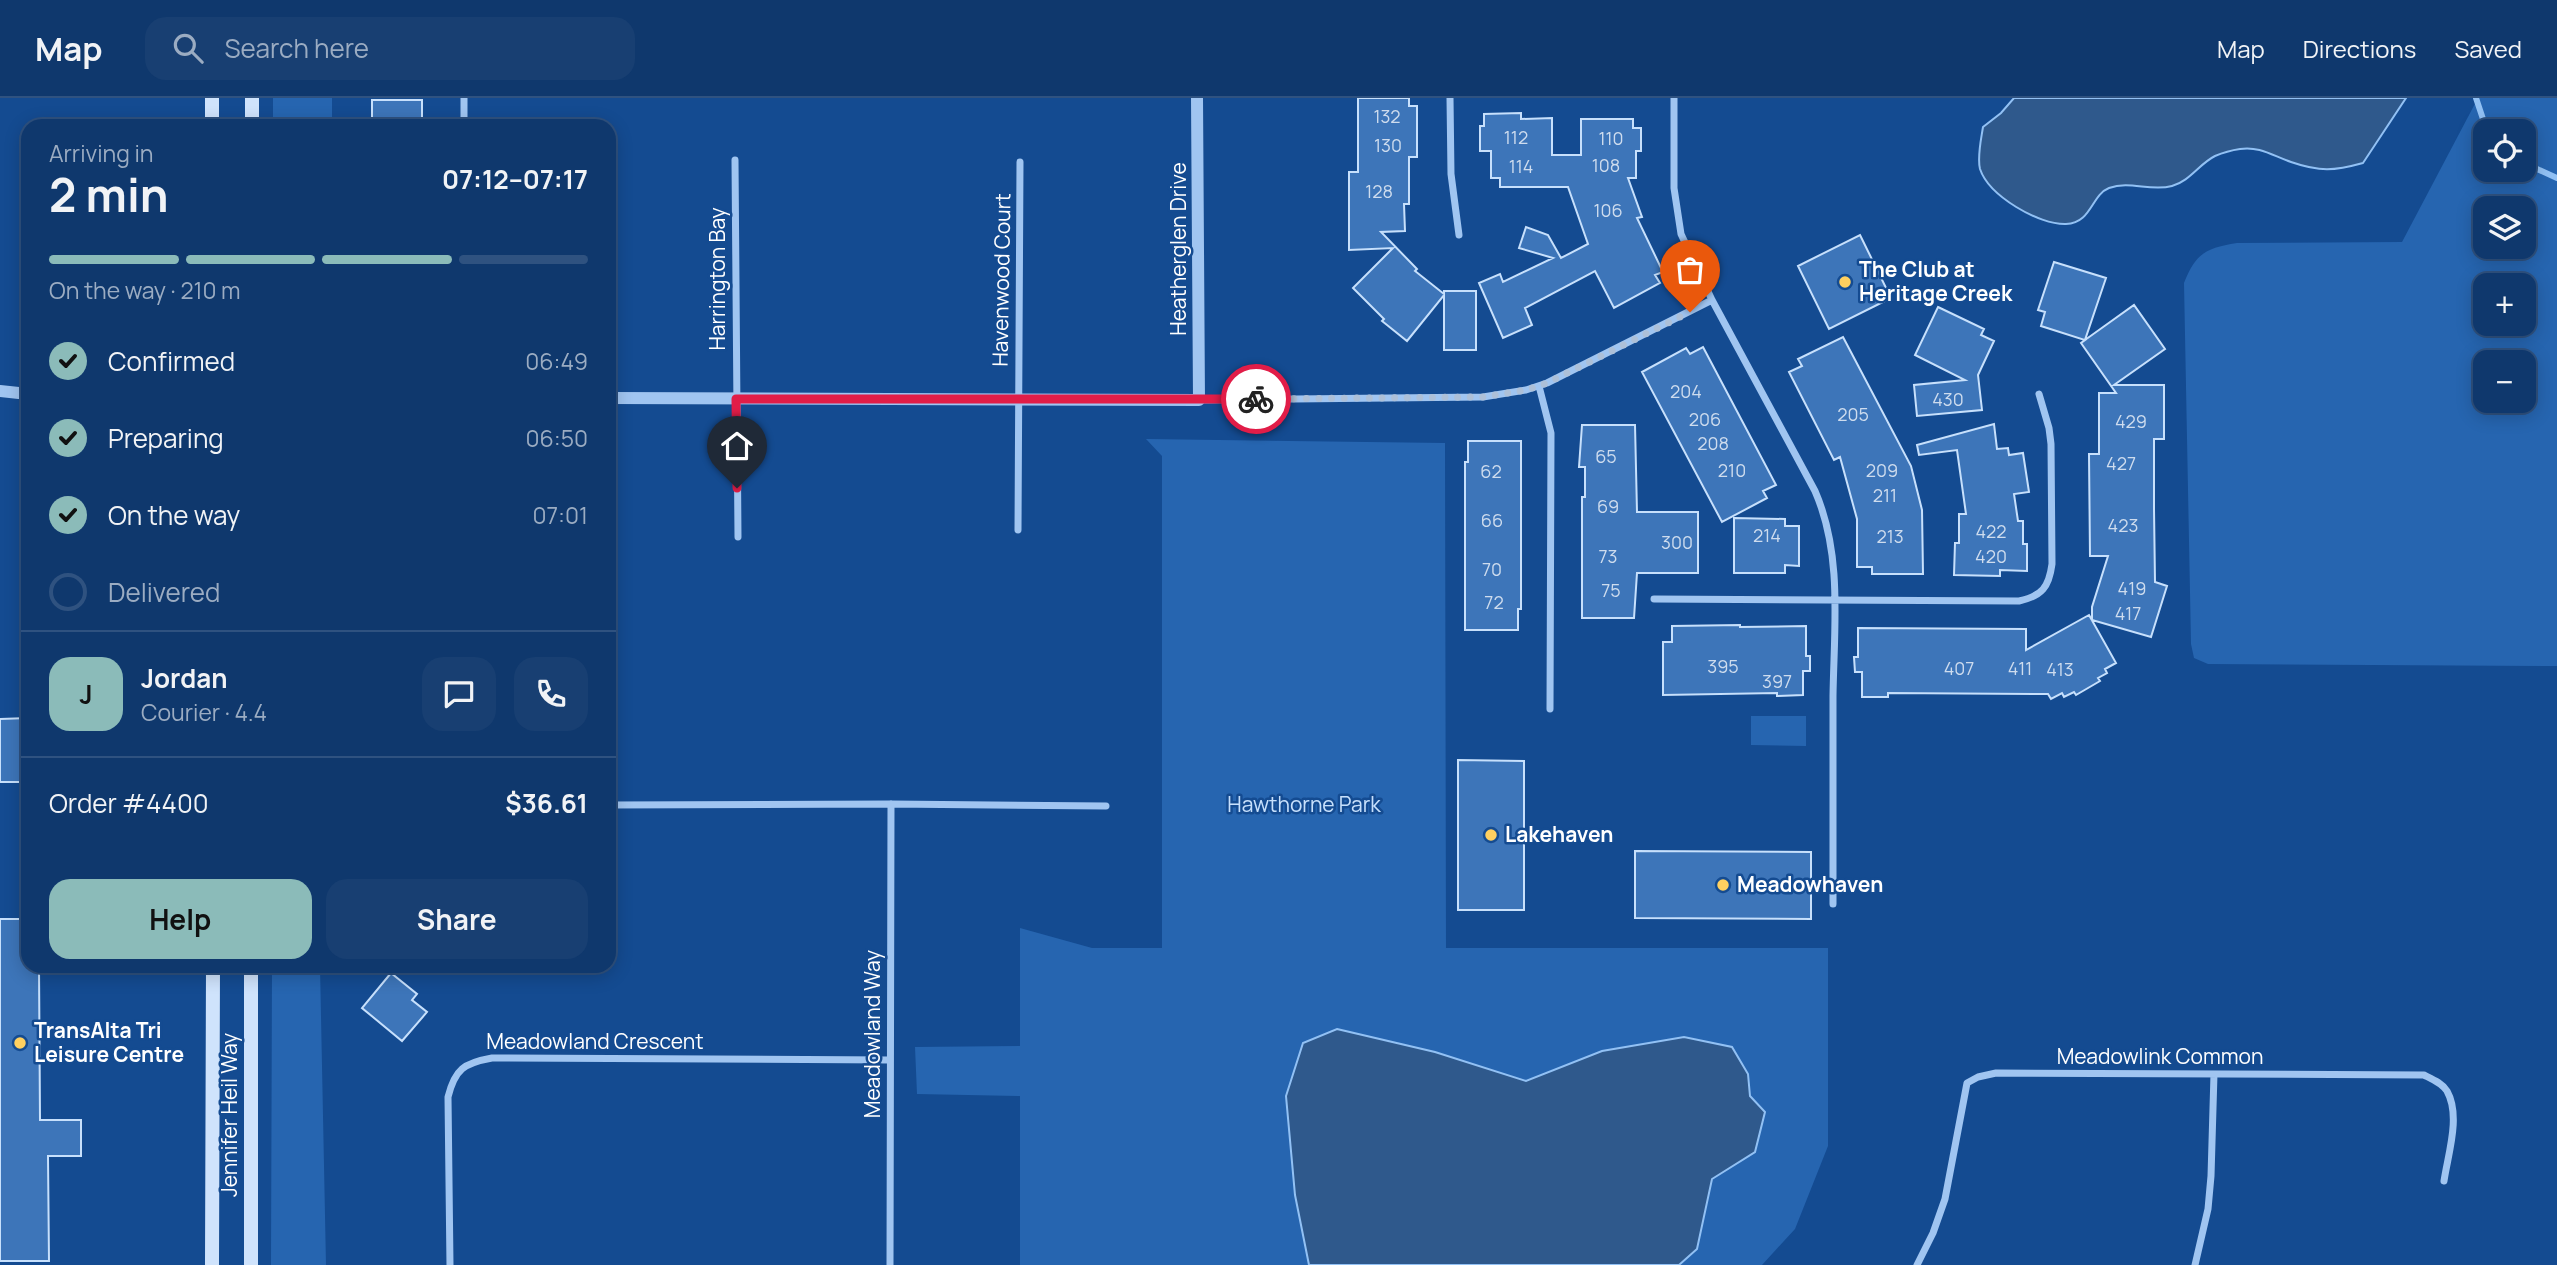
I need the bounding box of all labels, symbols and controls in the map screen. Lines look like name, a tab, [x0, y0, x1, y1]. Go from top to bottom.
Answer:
search box	[145, 17, 635, 80]
text: Map	[35, 26, 103, 71]
icon: search	[169, 29, 207, 67]
text: Search here	[225, 30, 369, 66]
text: Map	[2217, 32, 2265, 65]
text: Directions	[2303, 32, 2416, 65]
text: Saved	[2454, 32, 2522, 65]
house number: 132	[1373, 104, 1401, 128]
map controls	[2473, 119, 2536, 413]
button: locate	[2473, 119, 2536, 182]
house number: 112	[1504, 125, 1528, 149]
house number: 110	[1598, 126, 1624, 150]
house number: 130	[1374, 133, 1402, 157]
text: Arriving in	[49, 137, 154, 169]
house number: 108	[1592, 153, 1620, 177]
house number: 114	[1509, 154, 1533, 178]
text: 07:12–07:17	[442, 161, 588, 197]
street label: Heatherglen Drive	[1164, 162, 1192, 336]
text: 2 min	[49, 163, 169, 226]
house number: 128	[1365, 179, 1393, 203]
street label: Havenwood Court	[985, 193, 1017, 367]
button: layers	[2473, 196, 2536, 259]
house number: 106	[1593, 198, 1623, 222]
street label: Harrington Bay	[703, 207, 731, 351]
pin	[1660, 240, 1720, 312]
icon: bag	[1671, 251, 1709, 289]
place label: The Club at Heritage Creek	[1859, 255, 2013, 307]
button: +	[2473, 273, 2536, 336]
text: On the way · 210 m	[49, 274, 241, 306]
marker: The Club at Heritage Creek	[1837, 274, 1853, 290]
icon: check	[49, 342, 87, 380]
text: Confirmed	[108, 343, 235, 379]
text: 06:49	[525, 345, 588, 377]
button: −	[2473, 350, 2536, 413]
courier	[1221, 364, 1291, 434]
house number: 204	[1670, 379, 1702, 403]
icon: bike	[1237, 380, 1275, 418]
house number: 430	[1932, 387, 1964, 411]
house number: 205	[1837, 402, 1869, 426]
house number: 206	[1689, 407, 1721, 431]
house number: 429	[2115, 409, 2147, 433]
pin	[707, 416, 767, 488]
icon: check	[49, 419, 87, 457]
text: Preparing	[108, 420, 224, 456]
text: 06:50	[526, 422, 588, 454]
icon: home	[718, 427, 756, 465]
house number: 208	[1697, 431, 1729, 455]
house number: 65	[1595, 444, 1617, 468]
house number: 427	[2106, 451, 2136, 475]
house number: 210	[1718, 458, 1746, 482]
house number: 209	[1866, 458, 1898, 482]
house number: 62	[1480, 459, 1502, 483]
house number: 211	[1873, 483, 1897, 507]
house number: 69	[1597, 494, 1619, 518]
icon: check	[49, 496, 87, 534]
text: On the way	[108, 497, 240, 533]
text: 07:01	[533, 499, 588, 531]
house number: 66	[1481, 508, 1503, 532]
house number: 423	[2108, 513, 2138, 537]
house number: 422	[1975, 519, 2007, 543]
house number: 214	[1753, 523, 1781, 547]
house number: 213	[1876, 524, 1904, 548]
house number: 300	[1661, 530, 1693, 554]
house number: 73	[1599, 544, 1618, 568]
house number: 420	[1975, 544, 2007, 568]
house number: 70	[1482, 557, 1502, 581]
text: Delivered	[108, 574, 220, 610]
house number: 419	[2118, 576, 2146, 600]
house number: 75	[1601, 578, 1621, 602]
house number: 72	[1484, 590, 1504, 614]
house number: 417	[2115, 601, 2141, 625]
house number: 395	[1707, 654, 1739, 678]
house number: 407	[1944, 656, 1974, 680]
house number: 411	[2008, 656, 2032, 680]
button: chat	[422, 657, 496, 731]
button: phone	[514, 657, 588, 731]
house number: 413	[2046, 657, 2074, 681]
text: Jordan	[141, 660, 227, 696]
house number: 397	[1762, 669, 1792, 693]
text: J	[79, 676, 93, 712]
text: Courier · 4.4	[141, 696, 267, 728]
text: Order #4400	[49, 785, 209, 821]
text: $36.61	[505, 785, 588, 821]
park label: Hawthorne Park	[1227, 790, 1381, 818]
place label: Lakehaven	[1505, 820, 1614, 848]
marker: Lakehaven	[1483, 827, 1499, 843]
place label: Meadowhaven	[1737, 870, 1883, 898]
marker: Meadowhaven	[1715, 877, 1731, 893]
button: Help	[49, 879, 312, 959]
button: Share	[326, 879, 588, 959]
street label: Meadowland Way	[858, 950, 886, 1118]
place label: TransAlta Tri Leisure Centre	[34, 1016, 184, 1068]
street label: Meadowland Crescent	[486, 1027, 704, 1055]
street label: Jennifer Heil Way	[215, 1033, 243, 1197]
marker: TransAlta Tri Leisure Centre	[12, 1035, 28, 1051]
street label: Meadowlink Common	[2057, 1042, 2263, 1070]

